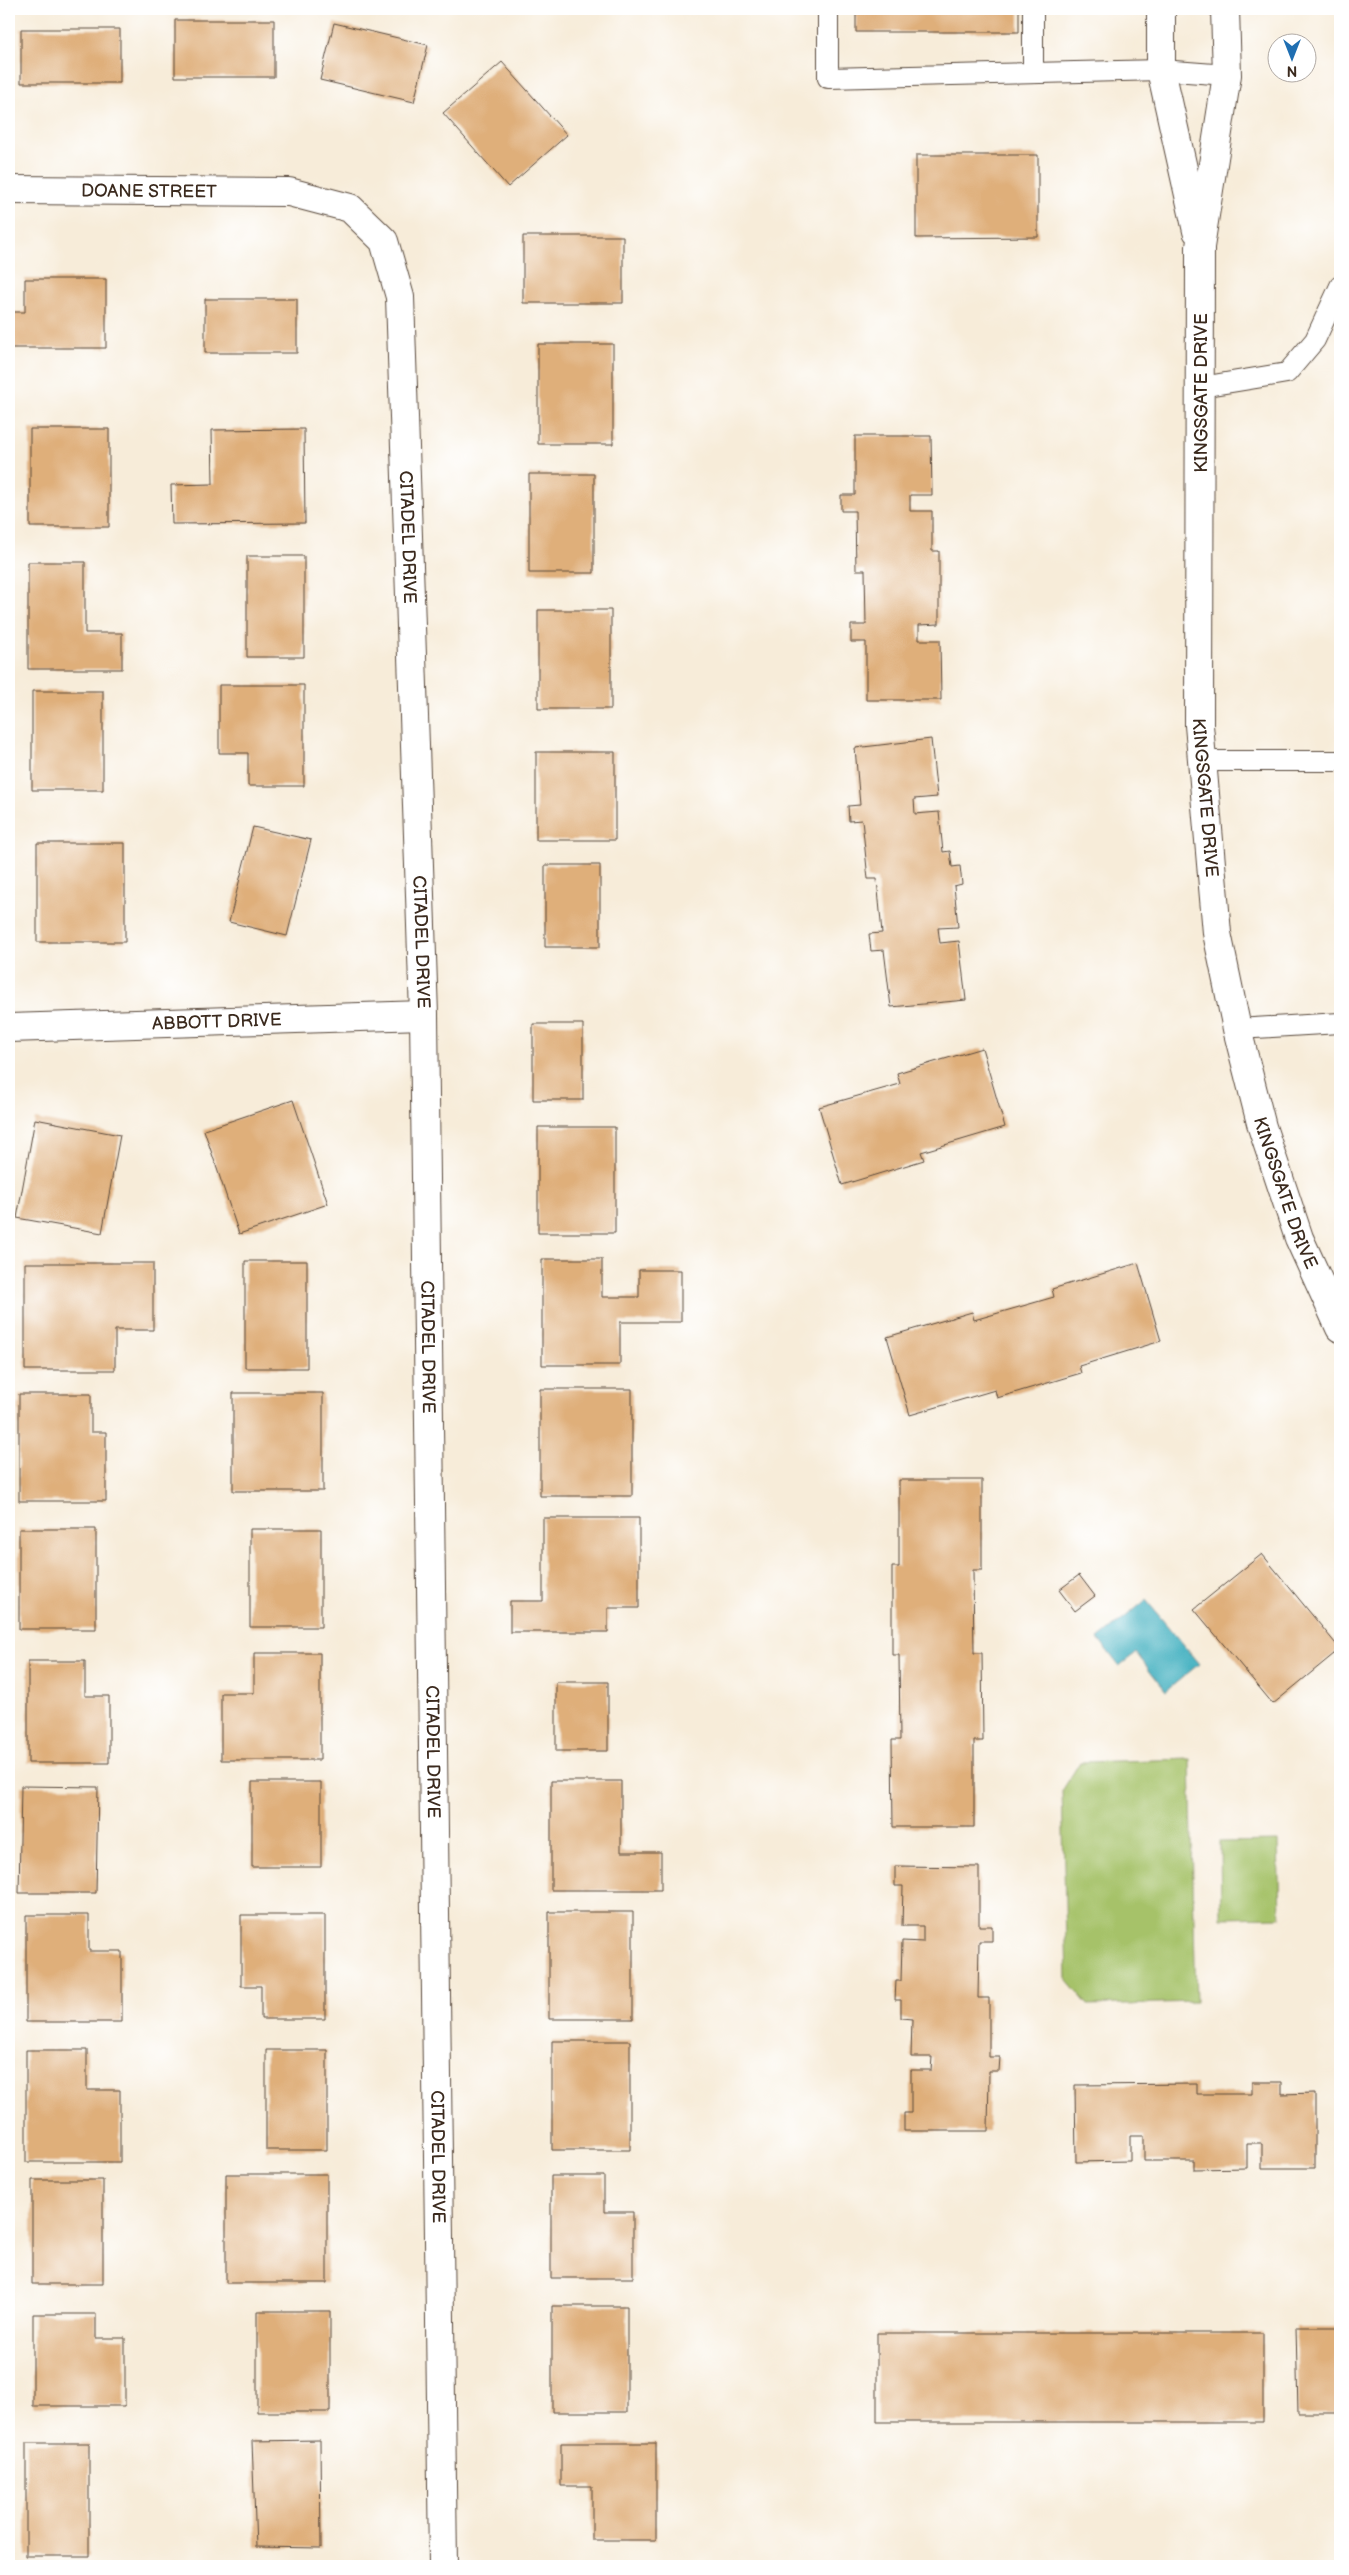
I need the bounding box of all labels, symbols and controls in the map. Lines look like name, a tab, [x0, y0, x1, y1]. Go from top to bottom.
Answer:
north arrow	[1266, 32, 1316, 82]
text: N	[1287, 62, 1297, 79]
street label: DOANE STREET	[81, 181, 217, 202]
street label: KINGSGATE DRIVE	[1191, 313, 1212, 473]
street label: CITADEL DRIVE	[395, 470, 420, 604]
street label: KINGSGATE DRIVE	[1188, 718, 1222, 878]
street label: CITADEL DRIVE	[408, 875, 434, 1009]
street label: ABBOTT DRIVE	[152, 1009, 282, 1035]
street label: KINGSGATE DRIVE	[1249, 1115, 1322, 1272]
street label: CITADEL DRIVE	[416, 1280, 439, 1414]
street label: CITADEL DRIVE	[421, 1685, 444, 1819]
street label: CITADEL DRIVE	[426, 2090, 449, 2224]

